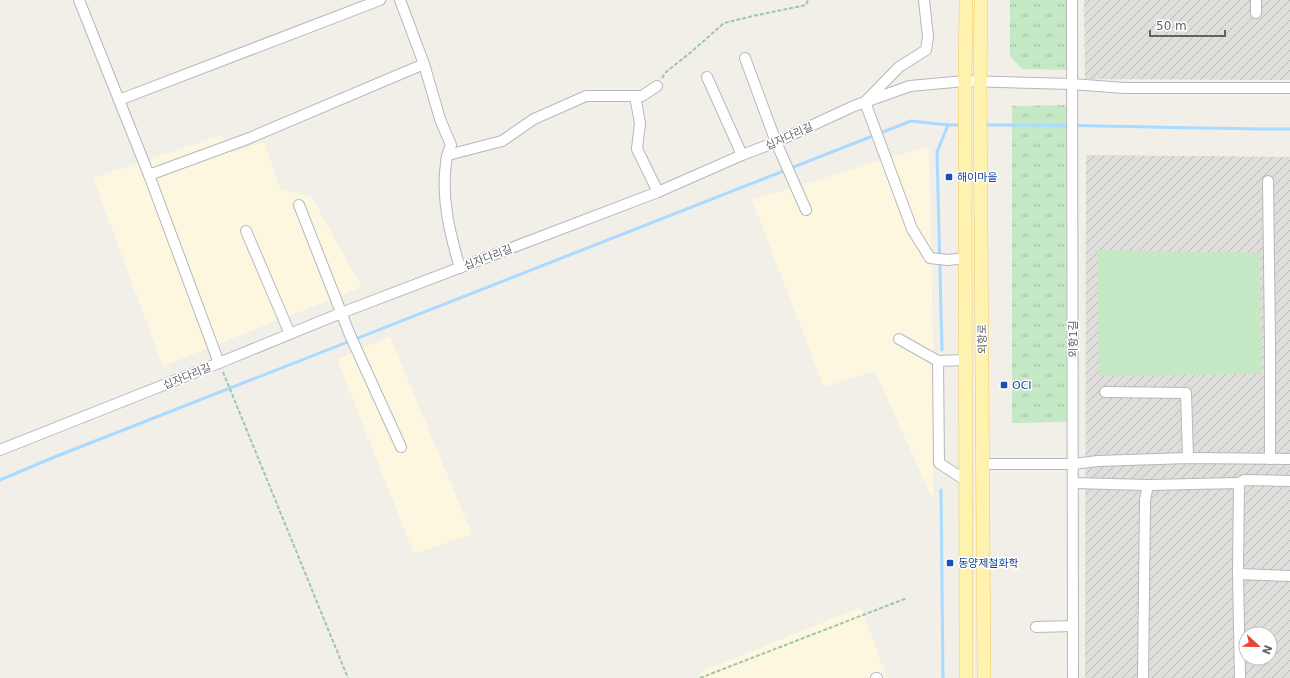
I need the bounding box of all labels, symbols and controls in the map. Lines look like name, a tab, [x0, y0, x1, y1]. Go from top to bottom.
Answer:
scale bar	[1150, 12, 1225, 38]
text: 50 m	[1156, 19, 1187, 33]
street label: 십자다리길	[763, 120, 815, 153]
place label: 해이마을	[957, 171, 997, 184]
marker: 해이마을	[944, 172, 954, 182]
street label: 십자다리길	[462, 242, 514, 273]
street label: 외항1길	[1067, 320, 1080, 358]
street label: 외항로	[976, 324, 989, 354]
street label: 십자다리길	[161, 361, 213, 392]
place label: OCI	[1012, 379, 1032, 392]
marker: OCI	[999, 380, 1009, 390]
place label: 동양제철화학	[958, 557, 1019, 570]
marker: 동양제철화학	[945, 558, 955, 568]
north arrow	[1238, 626, 1278, 666]
text: N	[1259, 643, 1275, 656]

